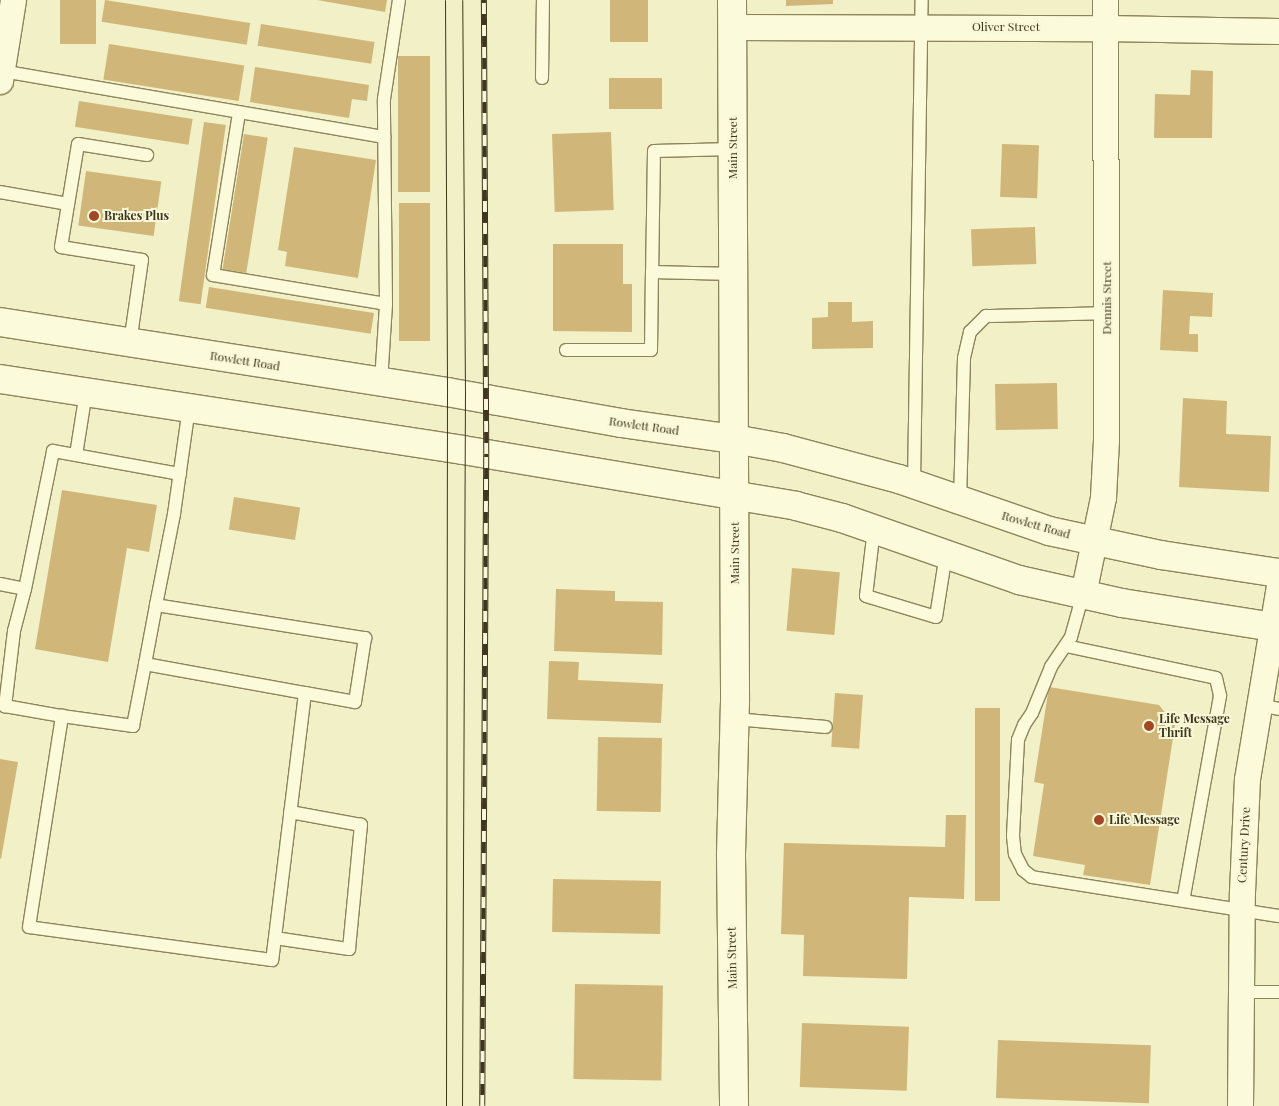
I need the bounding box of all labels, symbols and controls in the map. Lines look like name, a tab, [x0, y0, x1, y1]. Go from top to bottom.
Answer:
street label: Oliver Street	[972, 20, 1040, 34]
street label: Main Street	[726, 117, 740, 179]
place label: Brakes Plus	[104, 209, 169, 223]
marker: Brakes Plus	[88, 210, 100, 222]
street label: Dennis Street	[1100, 261, 1114, 335]
street label: Rowlett Road	[209, 348, 281, 374]
street label: Rowlett Road	[608, 414, 680, 438]
street label: Rowlett Road	[1000, 508, 1072, 542]
street label: Main Street	[728, 522, 742, 584]
place label: Life Message Thrift	[1159, 712, 1230, 740]
marker: Life Message Thrift	[1143, 720, 1155, 732]
street label: Century Drive	[1235, 806, 1253, 884]
place label: Life Message	[1109, 813, 1180, 827]
marker: Life Message	[1093, 814, 1105, 826]
street label: Main Street	[724, 927, 740, 989]

